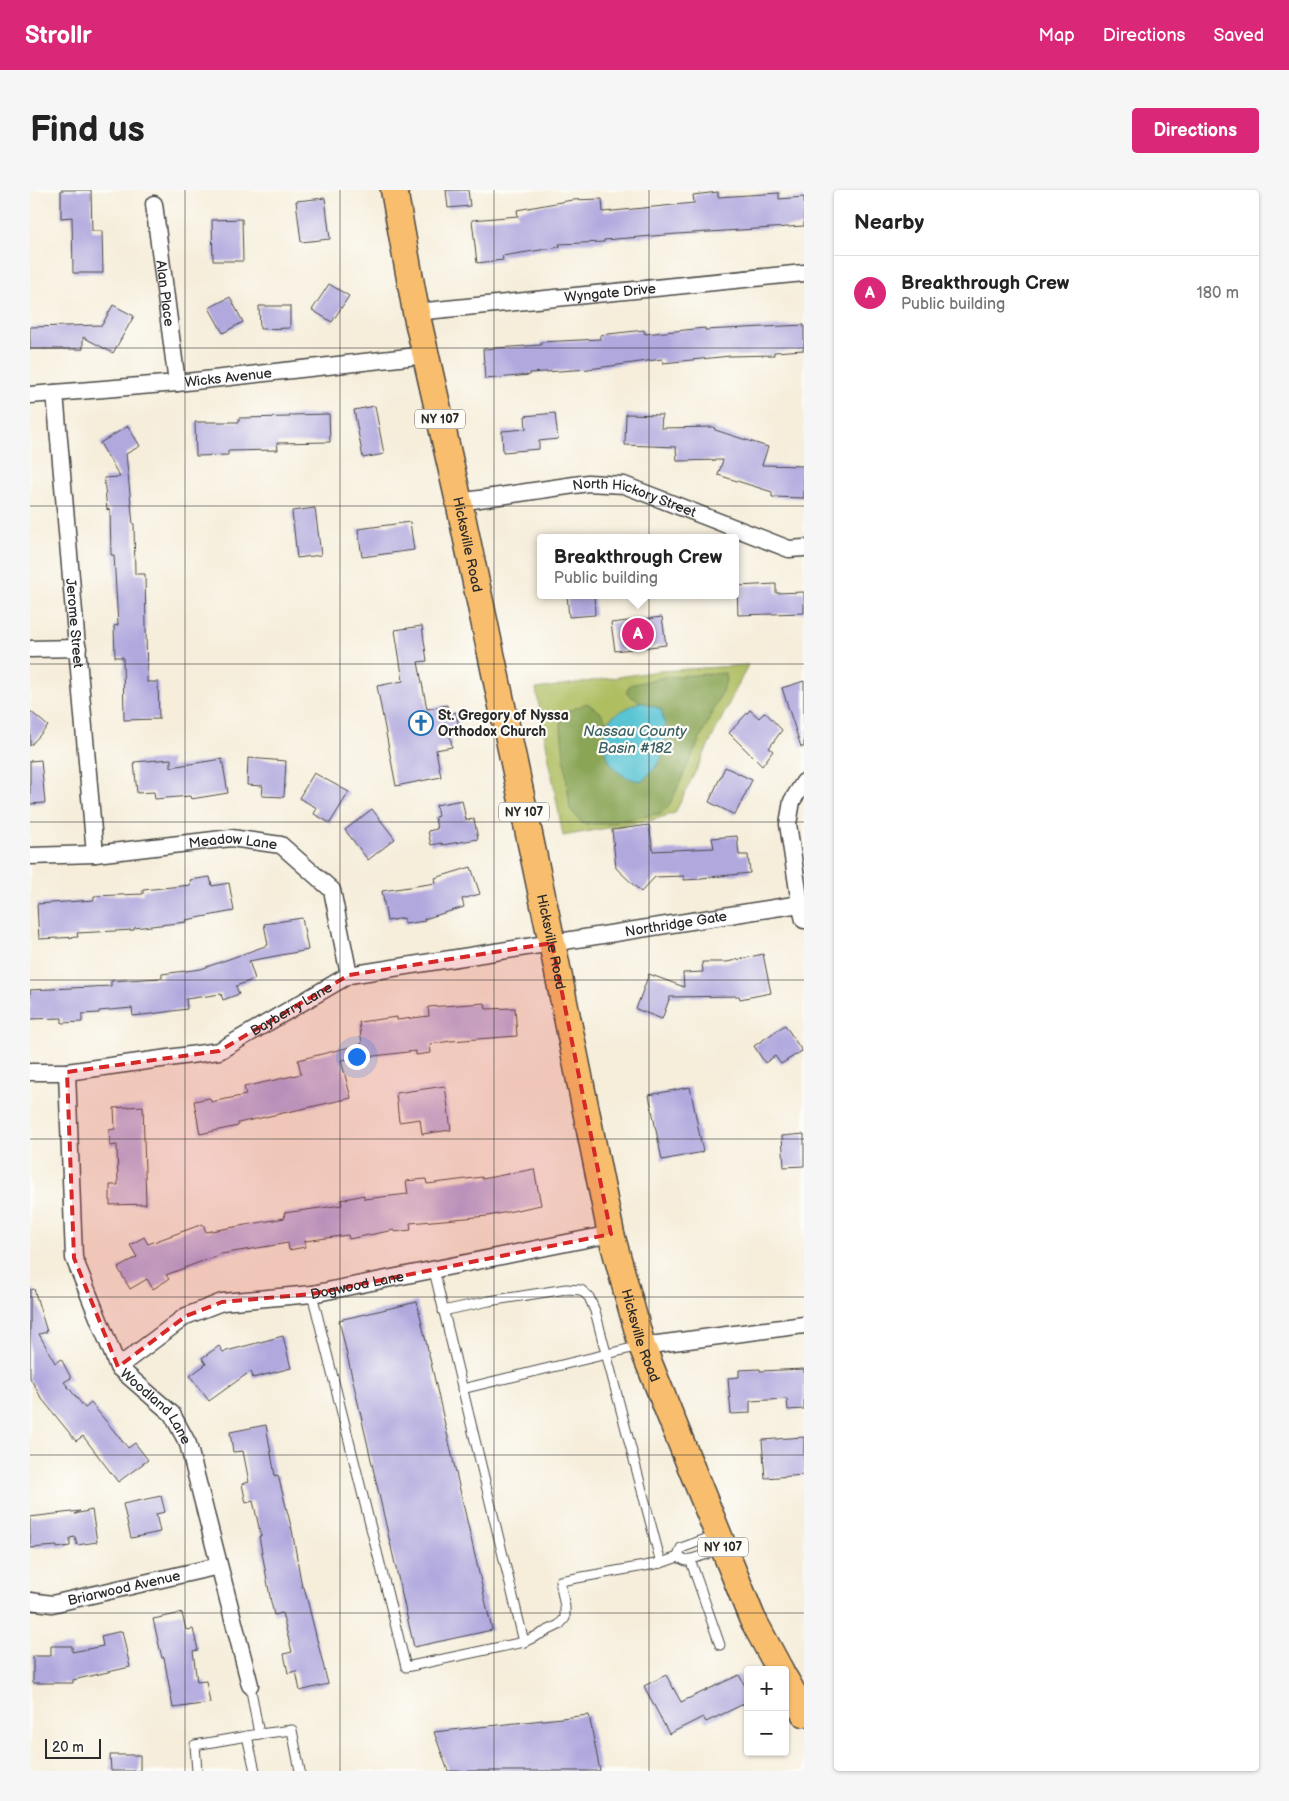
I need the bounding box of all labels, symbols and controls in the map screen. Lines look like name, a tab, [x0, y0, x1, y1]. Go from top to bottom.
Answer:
text: Strollr	[25, 21, 92, 50]
text: Map	[1039, 25, 1075, 46]
text: Directions	[1103, 25, 1185, 46]
text: Saved	[1213, 25, 1264, 46]
button: Directions	[1132, 108, 1259, 153]
text: Find us	[30, 109, 145, 152]
text: Nearby	[854, 210, 924, 235]
street label: Alan Place	[153, 259, 178, 327]
text: Breakthrough Crew	[901, 272, 1069, 295]
street label: Wyngate Drive	[563, 279, 657, 306]
text: A	[865, 284, 875, 303]
text: 180 m	[1197, 284, 1239, 303]
text: Public building	[901, 295, 1005, 314]
street label: Wicks Avenue	[184, 364, 273, 391]
road number: NY 107	[415, 410, 465, 428]
street label: North Hickory Street	[571, 474, 699, 521]
street label: Hicksville Road	[450, 495, 486, 593]
popup	[537, 534, 739, 599]
text: Breakthrough Crew	[554, 546, 722, 569]
text: Public building	[554, 569, 658, 588]
street label: Jerome Street	[63, 578, 87, 669]
pin: A	[622, 615, 654, 653]
place label: St. Gregory of Nyssa Orthodox Church	[438, 707, 569, 740]
church icon: St. Gregory of Nyssa Orthodox Church	[408, 710, 434, 736]
water label: Nassau County Basin #182	[583, 722, 688, 758]
road number: NY 107	[499, 802, 549, 822]
street label: Meadow Lane	[188, 829, 278, 853]
street label: Hicksville Road	[533, 892, 570, 991]
street label: Northridge Gate	[624, 907, 728, 940]
street label: Bayberry Lane	[247, 978, 335, 1039]
your location	[344, 1044, 370, 1070]
street label: Dogwood Lane	[309, 1267, 405, 1303]
street label: Hicksville Road	[618, 1287, 664, 1384]
street label: Woodland Lane	[117, 1365, 195, 1447]
road number: NY 107	[698, 1538, 748, 1556]
street label: Briarwood Avenue	[66, 1567, 182, 1609]
map controls	[744, 1666, 789, 1756]
button: +	[744, 1666, 789, 1711]
button: −	[744, 1711, 789, 1756]
scale bar	[45, 1736, 101, 1759]
text: 20 m	[52, 1739, 84, 1756]

